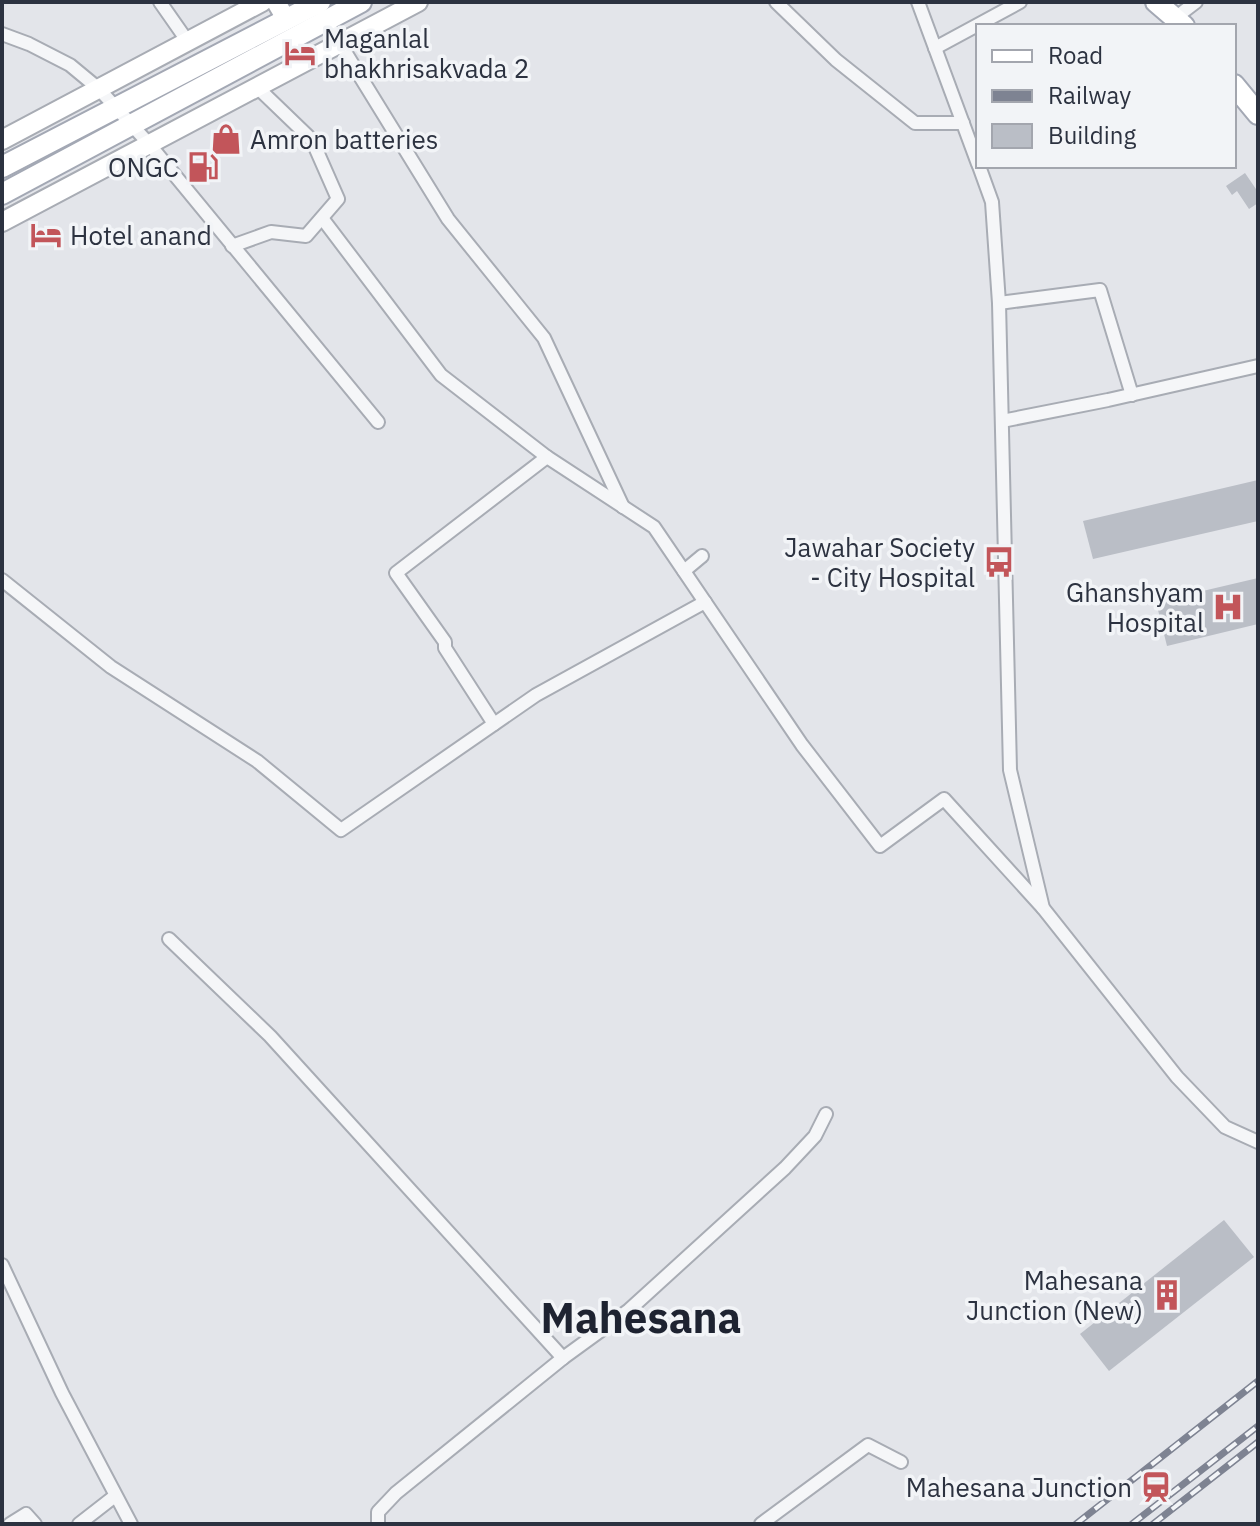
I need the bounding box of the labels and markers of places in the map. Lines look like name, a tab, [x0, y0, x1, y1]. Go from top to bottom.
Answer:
place label: Maganlal bhakhrisakvada 2	[324, 21, 529, 85]
hotel icon: Maganlal bhakhrisakvada 2	[283, 36, 317, 70]
shop icon: Amron batteries	[209, 122, 243, 156]
place label: Amron batteries	[250, 122, 438, 156]
place label: ONGC	[108, 150, 179, 184]
fuel station icon: ONGC	[186, 150, 220, 184]
hotel icon: Hotel anand	[29, 218, 63, 252]
place label: Hotel anand	[70, 218, 212, 252]
place label: Jawahar Society - City Hospital	[784, 530, 975, 594]
bus stop icon: Jawahar Society - City Hospital	[982, 545, 1016, 579]
place label: Ghanshyam Hospital	[1066, 575, 1204, 639]
hospital icon: Ghanshyam Hospital	[1211, 590, 1245, 624]
place label: Mahesana Junction (New)	[966, 1263, 1143, 1327]
building icon: Mahesana Junction (New)	[1150, 1278, 1184, 1312]
place label: Mahesana Junction	[906, 1470, 1132, 1504]
station icon: Mahesana Junction	[1139, 1470, 1173, 1504]

